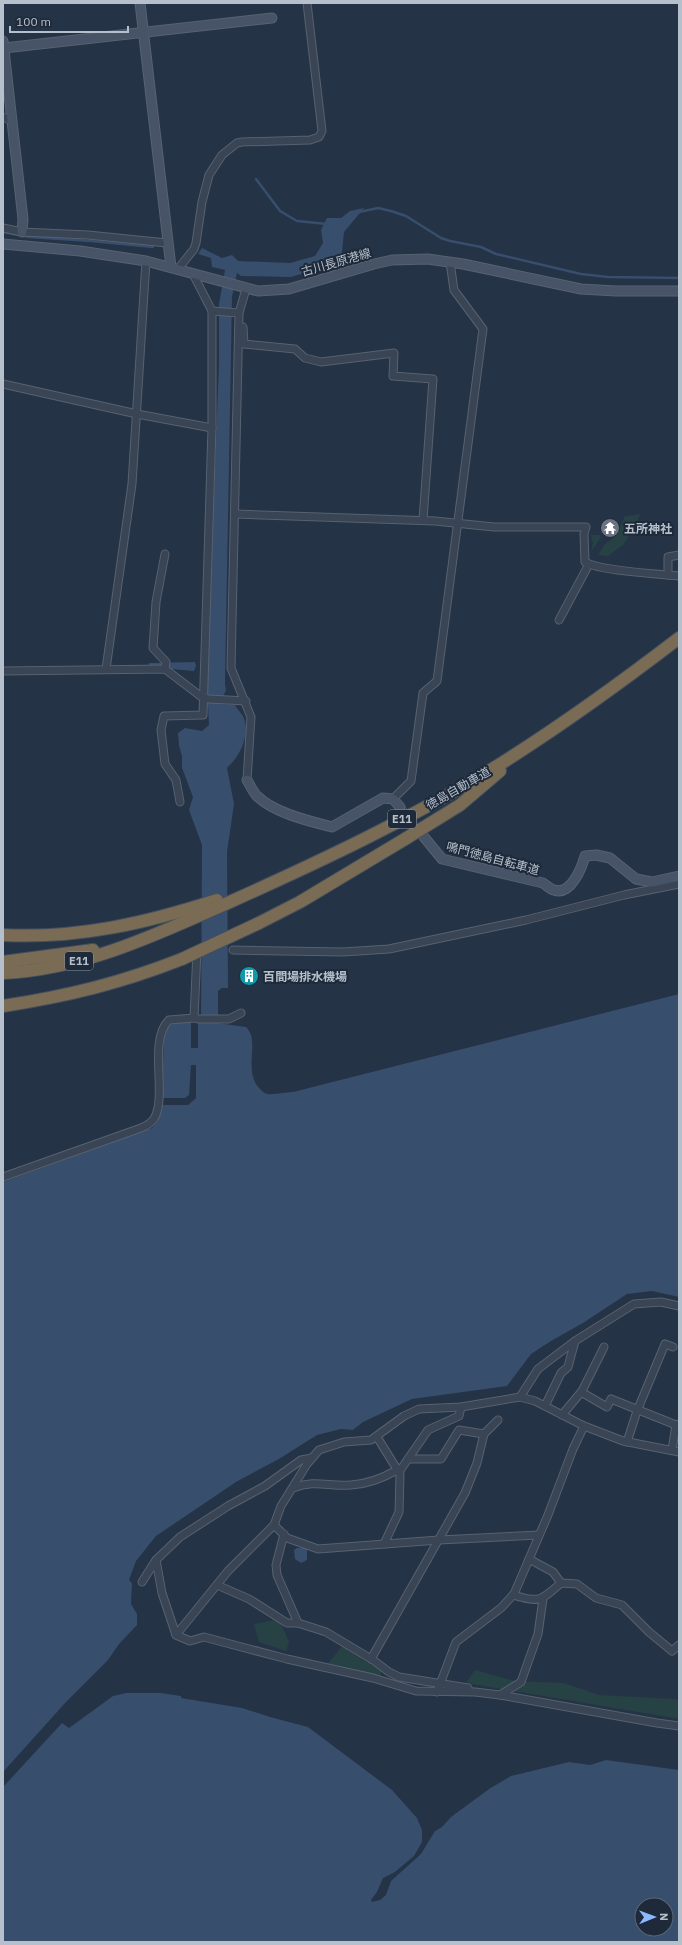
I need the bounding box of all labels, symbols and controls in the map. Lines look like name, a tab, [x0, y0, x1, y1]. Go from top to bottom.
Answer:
scale bar	[10, 8, 128, 34]
text: 100 m	[16, 14, 51, 29]
street label: 古川長原港線	[299, 245, 373, 279]
temple icon: 五所神社	[599, 517, 621, 539]
place label: 五所神社	[624, 521, 672, 536]
street label: 徳島自動車道	[423, 764, 493, 812]
road number: E11	[388, 810, 416, 828]
street label: 鳴門徳島自転車道	[445, 838, 541, 878]
road number: E11	[65, 952, 93, 970]
building icon: 百間場排水機場	[238, 965, 260, 987]
place label: 百間場排水機場	[263, 969, 347, 984]
north arrow	[634, 1897, 674, 1937]
text: N	[657, 1913, 671, 1921]

